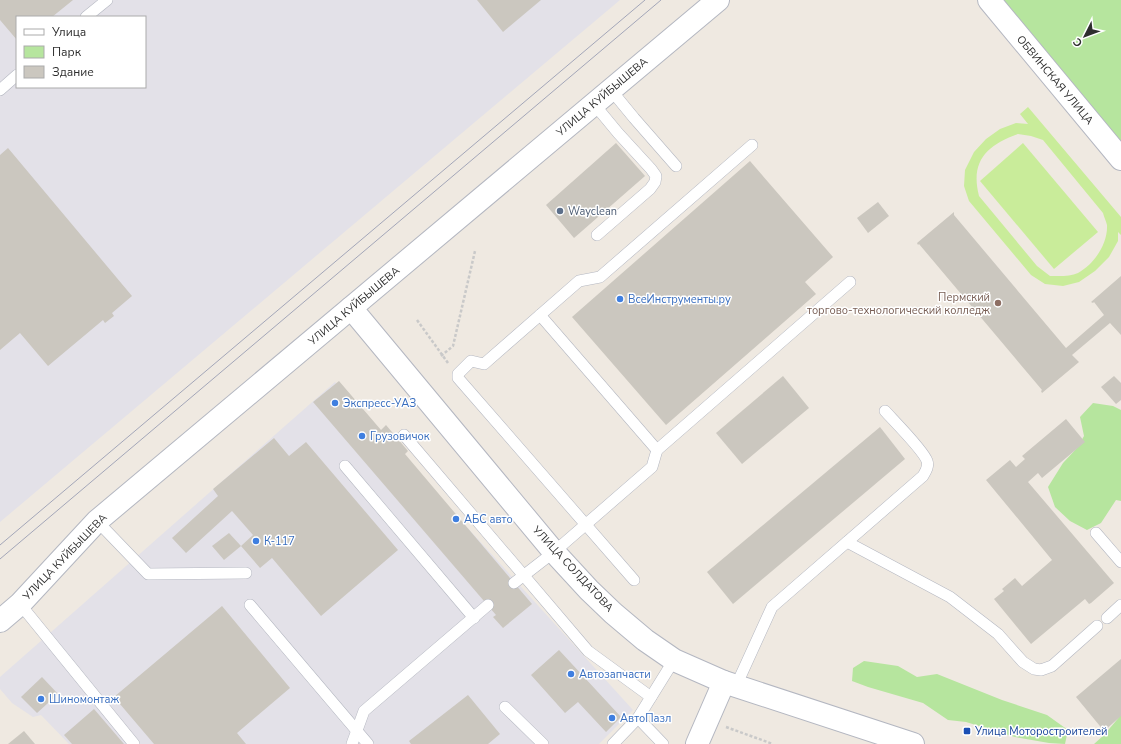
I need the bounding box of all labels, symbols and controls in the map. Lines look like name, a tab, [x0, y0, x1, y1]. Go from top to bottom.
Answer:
legend	[16, 16, 146, 88]
north arrow	[1065, 16, 1105, 56]
text: Улица	[51, 24, 86, 40]
street label: ОБВИНСКАЯ УЛИЦА	[1014, 33, 1096, 127]
text: Парк	[52, 44, 82, 60]
street label: УЛИЦА КУЙБЫШЕВА	[552, 54, 651, 140]
text: Здание	[52, 64, 94, 80]
place label: Wayclean	[568, 204, 617, 219]
marker: Wayclean	[555, 206, 565, 216]
street label: УЛИЦА КУЙБЫШЕВА	[304, 263, 403, 349]
place label: Пермский торгово-технологический колледж	[807, 290, 990, 318]
place label: ВсеИнструменты.ру	[628, 292, 731, 307]
marker: ВсеИнструменты.ру	[615, 294, 625, 304]
marker: Пермский торгово-технологический колледж	[993, 298, 1003, 308]
place label: Экспресс-УАЗ	[343, 396, 416, 411]
marker: Экспресс-УАЗ	[330, 398, 340, 408]
place label: Грузовичок	[370, 429, 430, 444]
marker: Грузовичок	[357, 431, 367, 441]
street label: УЛИЦА КУЙБЫШЕВА	[19, 510, 110, 604]
place label: АБС авто	[464, 512, 513, 527]
marker: АБС авто	[451, 514, 461, 524]
street label: УЛИЦА СОЛДАТОВА	[529, 522, 617, 615]
place label: К-117	[264, 534, 295, 549]
marker: К-117	[251, 536, 261, 546]
place label: Автозапчасти	[579, 667, 651, 682]
marker: Автозапчасти	[566, 669, 576, 679]
place label: Шиномонтаж	[49, 692, 119, 707]
marker: Шиномонтаж	[36, 694, 46, 704]
place label: АвтоПазл	[620, 711, 671, 726]
marker: АвтоПазл	[607, 713, 617, 723]
place label: Улица Моторостроителей	[974, 724, 1108, 739]
marker: Улица Моторостроителей	[962, 726, 972, 736]

